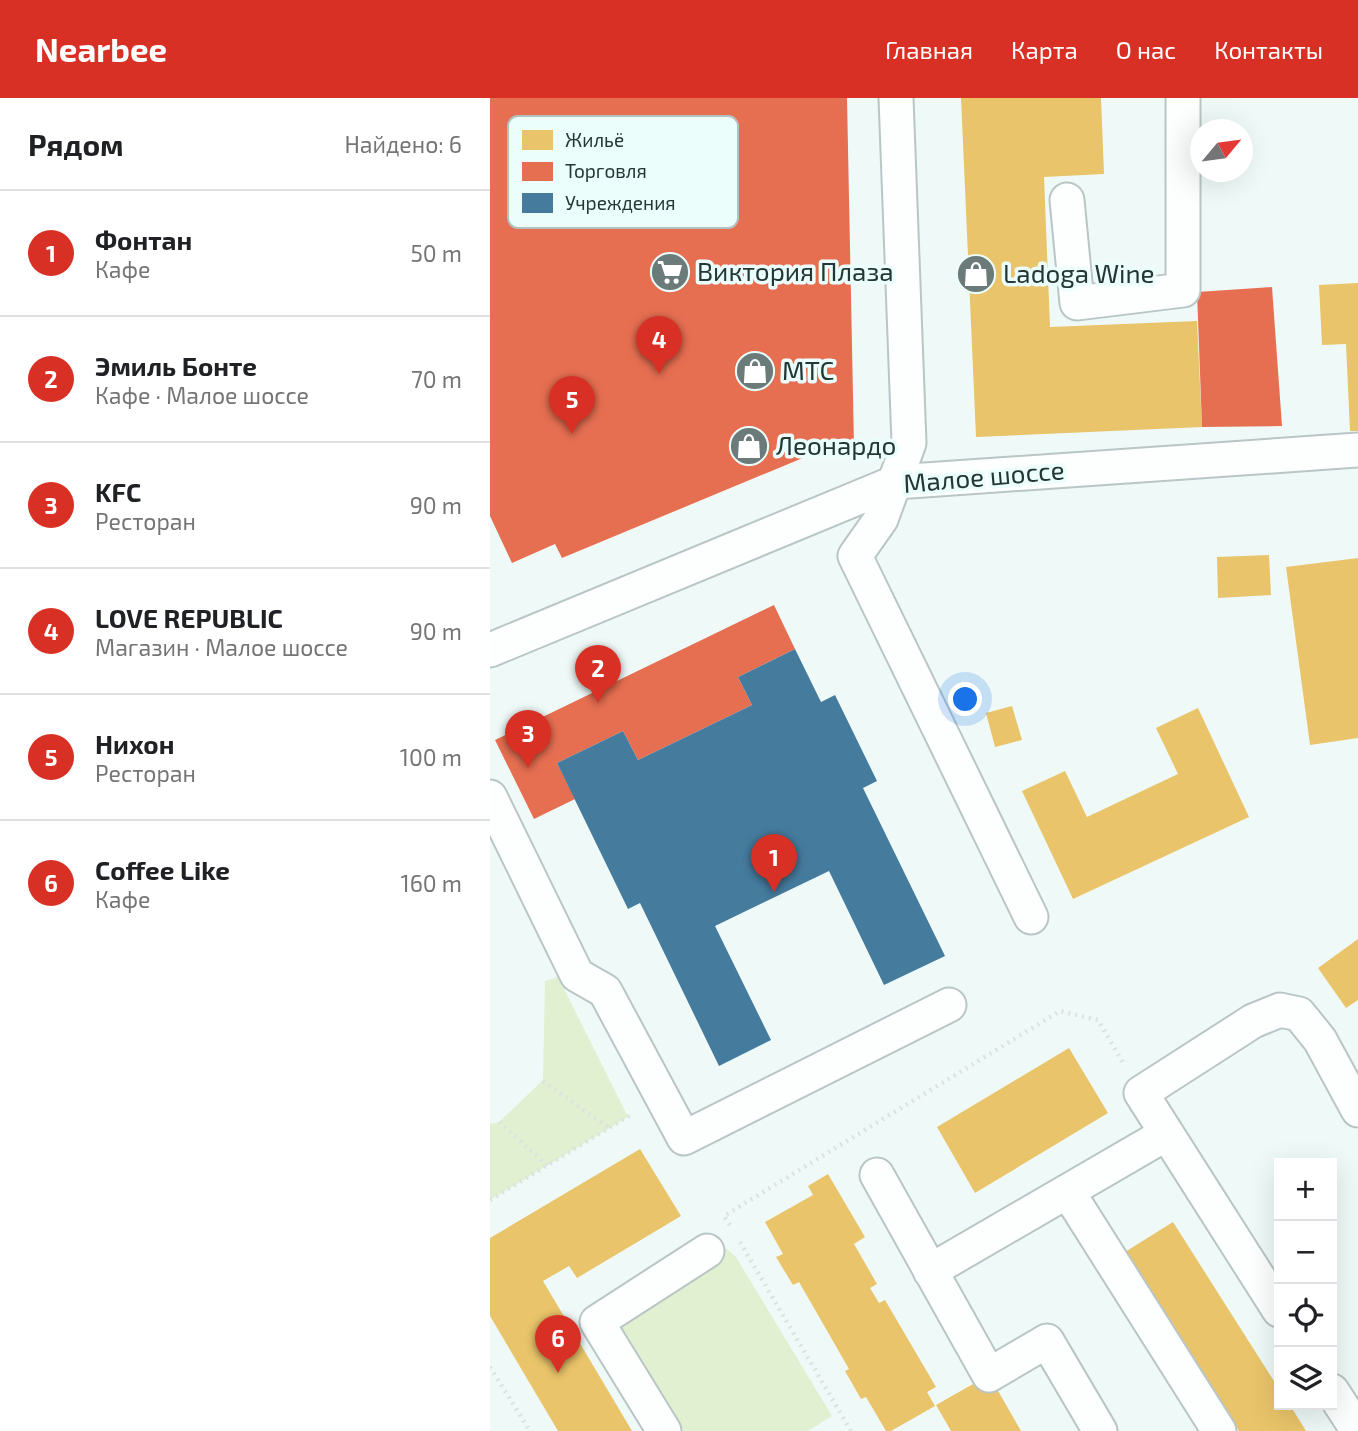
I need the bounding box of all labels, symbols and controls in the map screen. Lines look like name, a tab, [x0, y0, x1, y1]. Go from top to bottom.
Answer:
text: Nearbee	[35, 29, 167, 69]
text: Главная	[885, 35, 973, 64]
text: Карта	[1011, 35, 1078, 64]
text: О нас	[1116, 35, 1176, 64]
text: Контакты	[1214, 35, 1323, 64]
legend	[508, 116, 738, 228]
north arrow	[1190, 119, 1253, 182]
text: Рядом	[28, 126, 124, 162]
text: Жильё	[565, 128, 624, 151]
text: Найдено: 6	[344, 130, 462, 158]
text: Торговля	[565, 159, 647, 182]
text: Учреждения	[565, 191, 676, 214]
text: Фонтан	[95, 224, 192, 255]
text: 1	[46, 239, 56, 267]
text: 50 m	[411, 239, 462, 267]
supermarket icon: Виктория Плаза	[649, 251, 691, 293]
shop icon: Ladoga Wine	[955, 253, 997, 295]
text: Кафе	[95, 255, 150, 283]
place label: Виктория Плаза	[697, 255, 894, 286]
place label: Ladoga Wine	[1003, 257, 1155, 288]
pin: 4	[636, 316, 682, 374]
text: Эмиль Бонте	[95, 350, 257, 381]
shop icon: МТС	[734, 350, 776, 392]
place label: МТС	[782, 354, 834, 385]
text: 2	[44, 365, 58, 393]
text: 70 m	[411, 365, 462, 393]
pin: 5	[549, 376, 595, 434]
text: Кафе · Малое шоссе	[95, 381, 309, 409]
shop icon: Леонардо	[728, 425, 770, 467]
place label: Леонардо	[776, 429, 896, 460]
street label: Малое шоссе	[902, 453, 1066, 498]
text: KFC	[95, 476, 141, 507]
text: 3	[44, 491, 58, 519]
text: 90 m	[410, 491, 462, 519]
text: Ресторан	[95, 507, 196, 535]
text: LOVE REPUBLIC	[95, 602, 283, 633]
text: 4	[44, 617, 58, 645]
text: 90 m	[410, 617, 462, 645]
text: Магазин · Малое шоссе	[95, 633, 348, 661]
pin: 2	[575, 645, 621, 703]
your location	[948, 682, 982, 716]
pin: 3	[505, 710, 551, 768]
text: Нихон	[95, 728, 174, 759]
text: 5	[45, 743, 57, 771]
text: 100 m	[400, 743, 462, 771]
text: Ресторан	[95, 759, 196, 787]
pin: 1	[751, 834, 797, 892]
text: Coffee Like	[95, 854, 230, 885]
text: 6	[44, 869, 58, 897]
text: 160 m	[401, 869, 462, 897]
text: Кафе	[95, 885, 150, 913]
map controls	[1274, 1158, 1337, 1410]
button: +	[1274, 1158, 1337, 1221]
button: −	[1274, 1221, 1337, 1284]
button: locate	[1274, 1284, 1337, 1347]
pin: 6	[535, 1315, 581, 1373]
button: layers	[1274, 1347, 1337, 1410]

